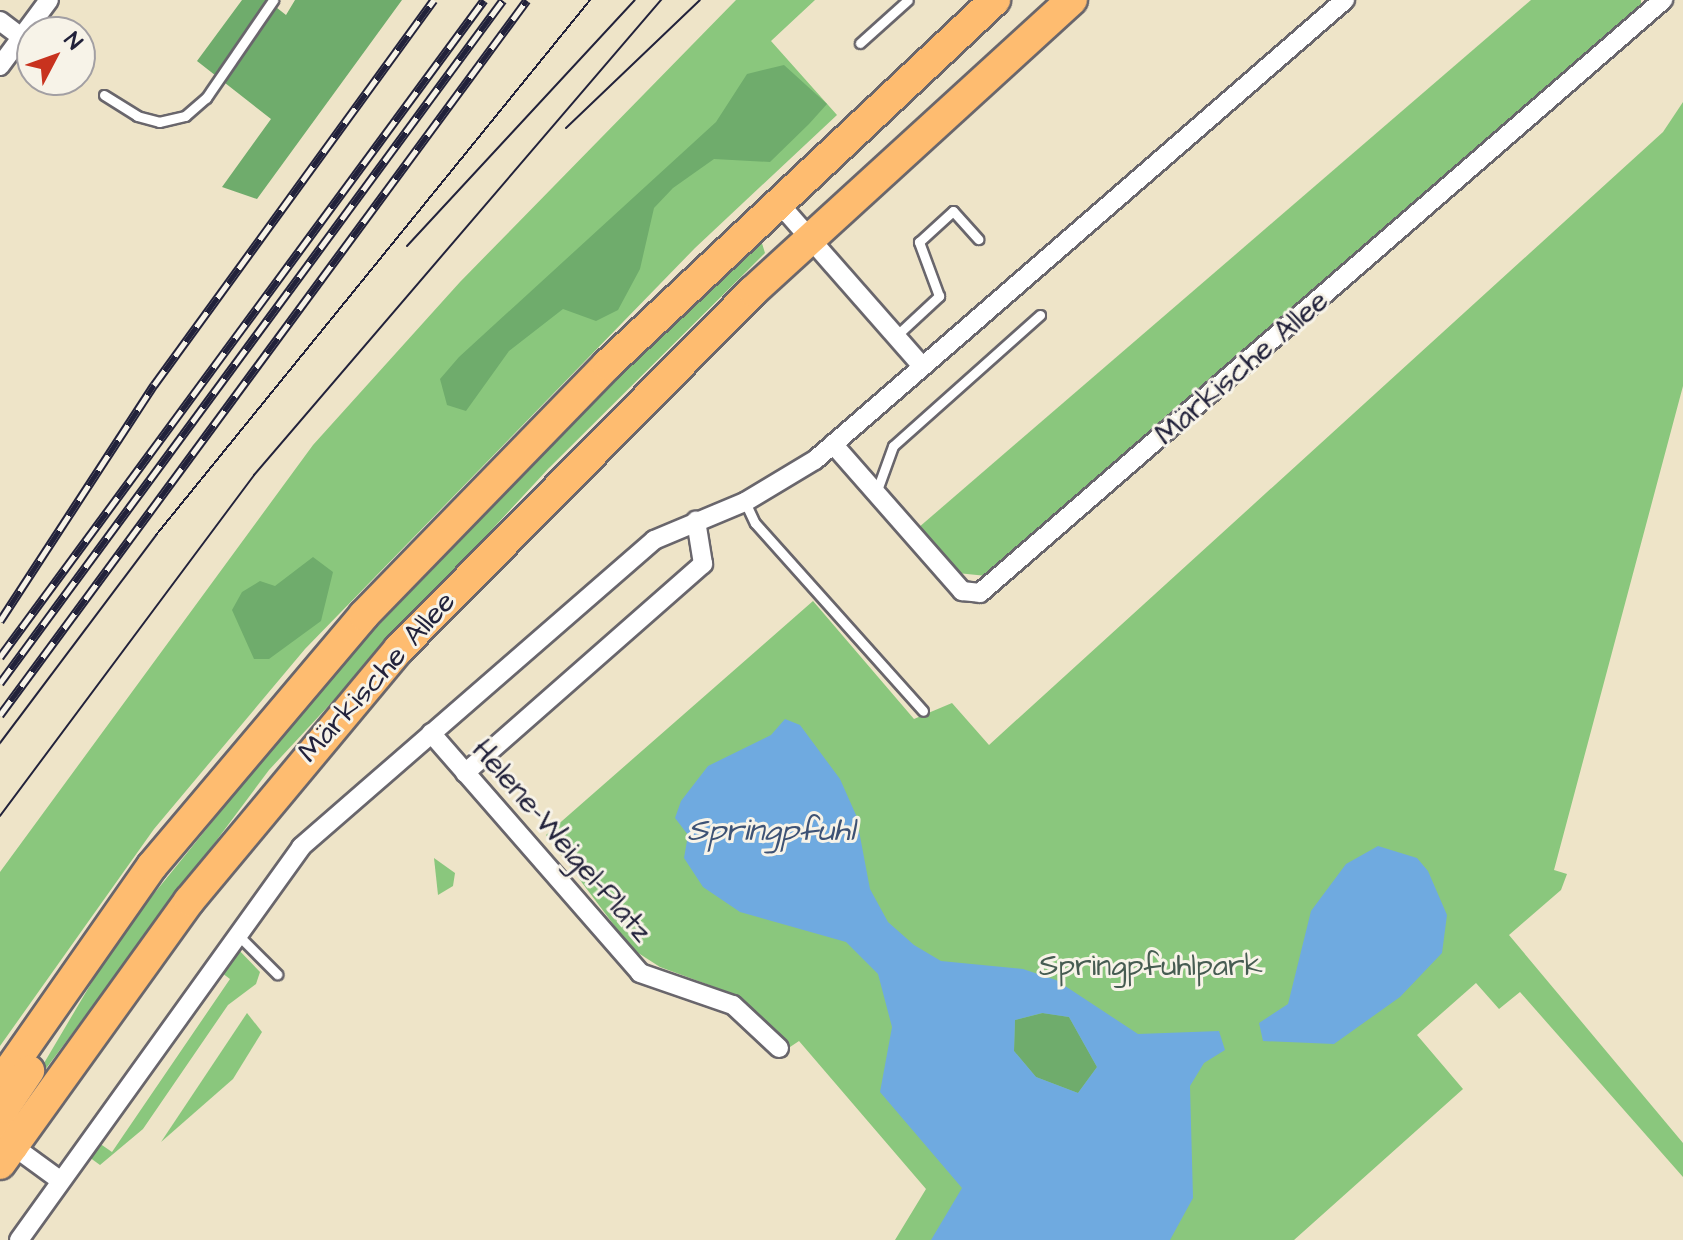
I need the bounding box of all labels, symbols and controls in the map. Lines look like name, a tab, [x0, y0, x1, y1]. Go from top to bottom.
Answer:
north arrow	[16, 16, 96, 96]
text: N	[57, 26, 89, 57]
street label: Märkische Allee	[1148, 283, 1336, 453]
street label: Märkische Allee	[291, 584, 463, 770]
street label: Helene-Weigel-Platz	[464, 732, 660, 950]
water label: Springpfuhl	[687, 812, 855, 850]
park label: Springpfuhlpark	[1039, 948, 1263, 984]

